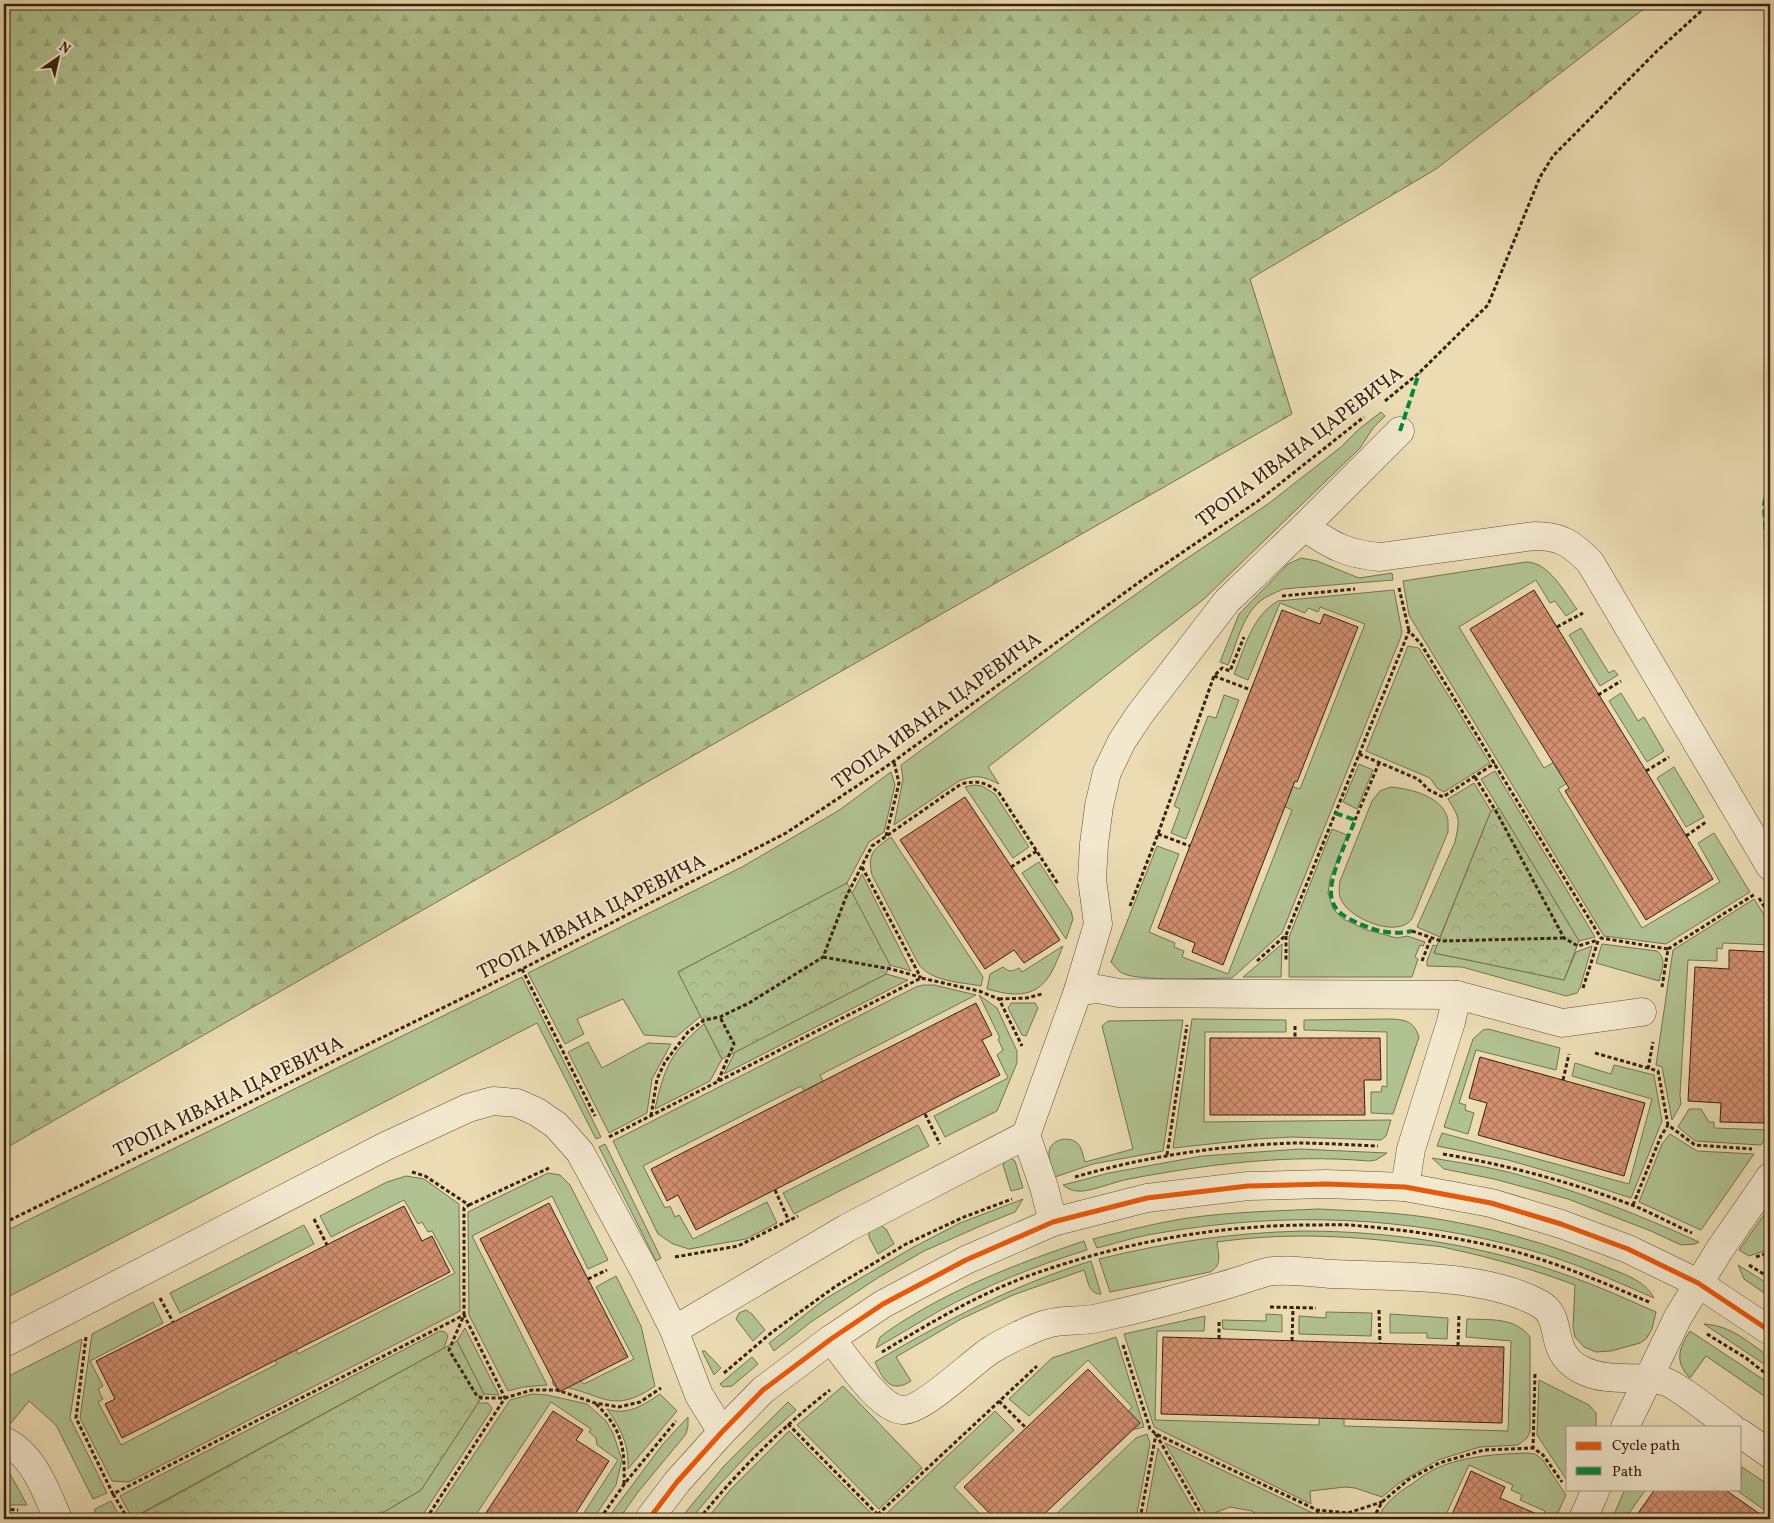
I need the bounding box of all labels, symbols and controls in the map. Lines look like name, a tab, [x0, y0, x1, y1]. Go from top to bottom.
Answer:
north arrow	[32, 32, 82, 82]
text: N	[55, 38, 74, 59]
street label: ТРОПА ИВАНА ЦАРЕВИЧА	[1191, 360, 1410, 535]
street label: ТРОПА ИВАНА ЦАРЕВИЧА	[827, 626, 1048, 797]
street label: ТРОПА ИВАНА ЦАРЕВИЧА	[473, 848, 711, 988]
street label: ТРОПА ИВАНА ЦАРЕВИЧА	[109, 1030, 349, 1166]
legend	[1566, 1426, 1742, 1490]
text: Cycle path	[1612, 1436, 1680, 1457]
text: Path	[1612, 1462, 1642, 1483]

